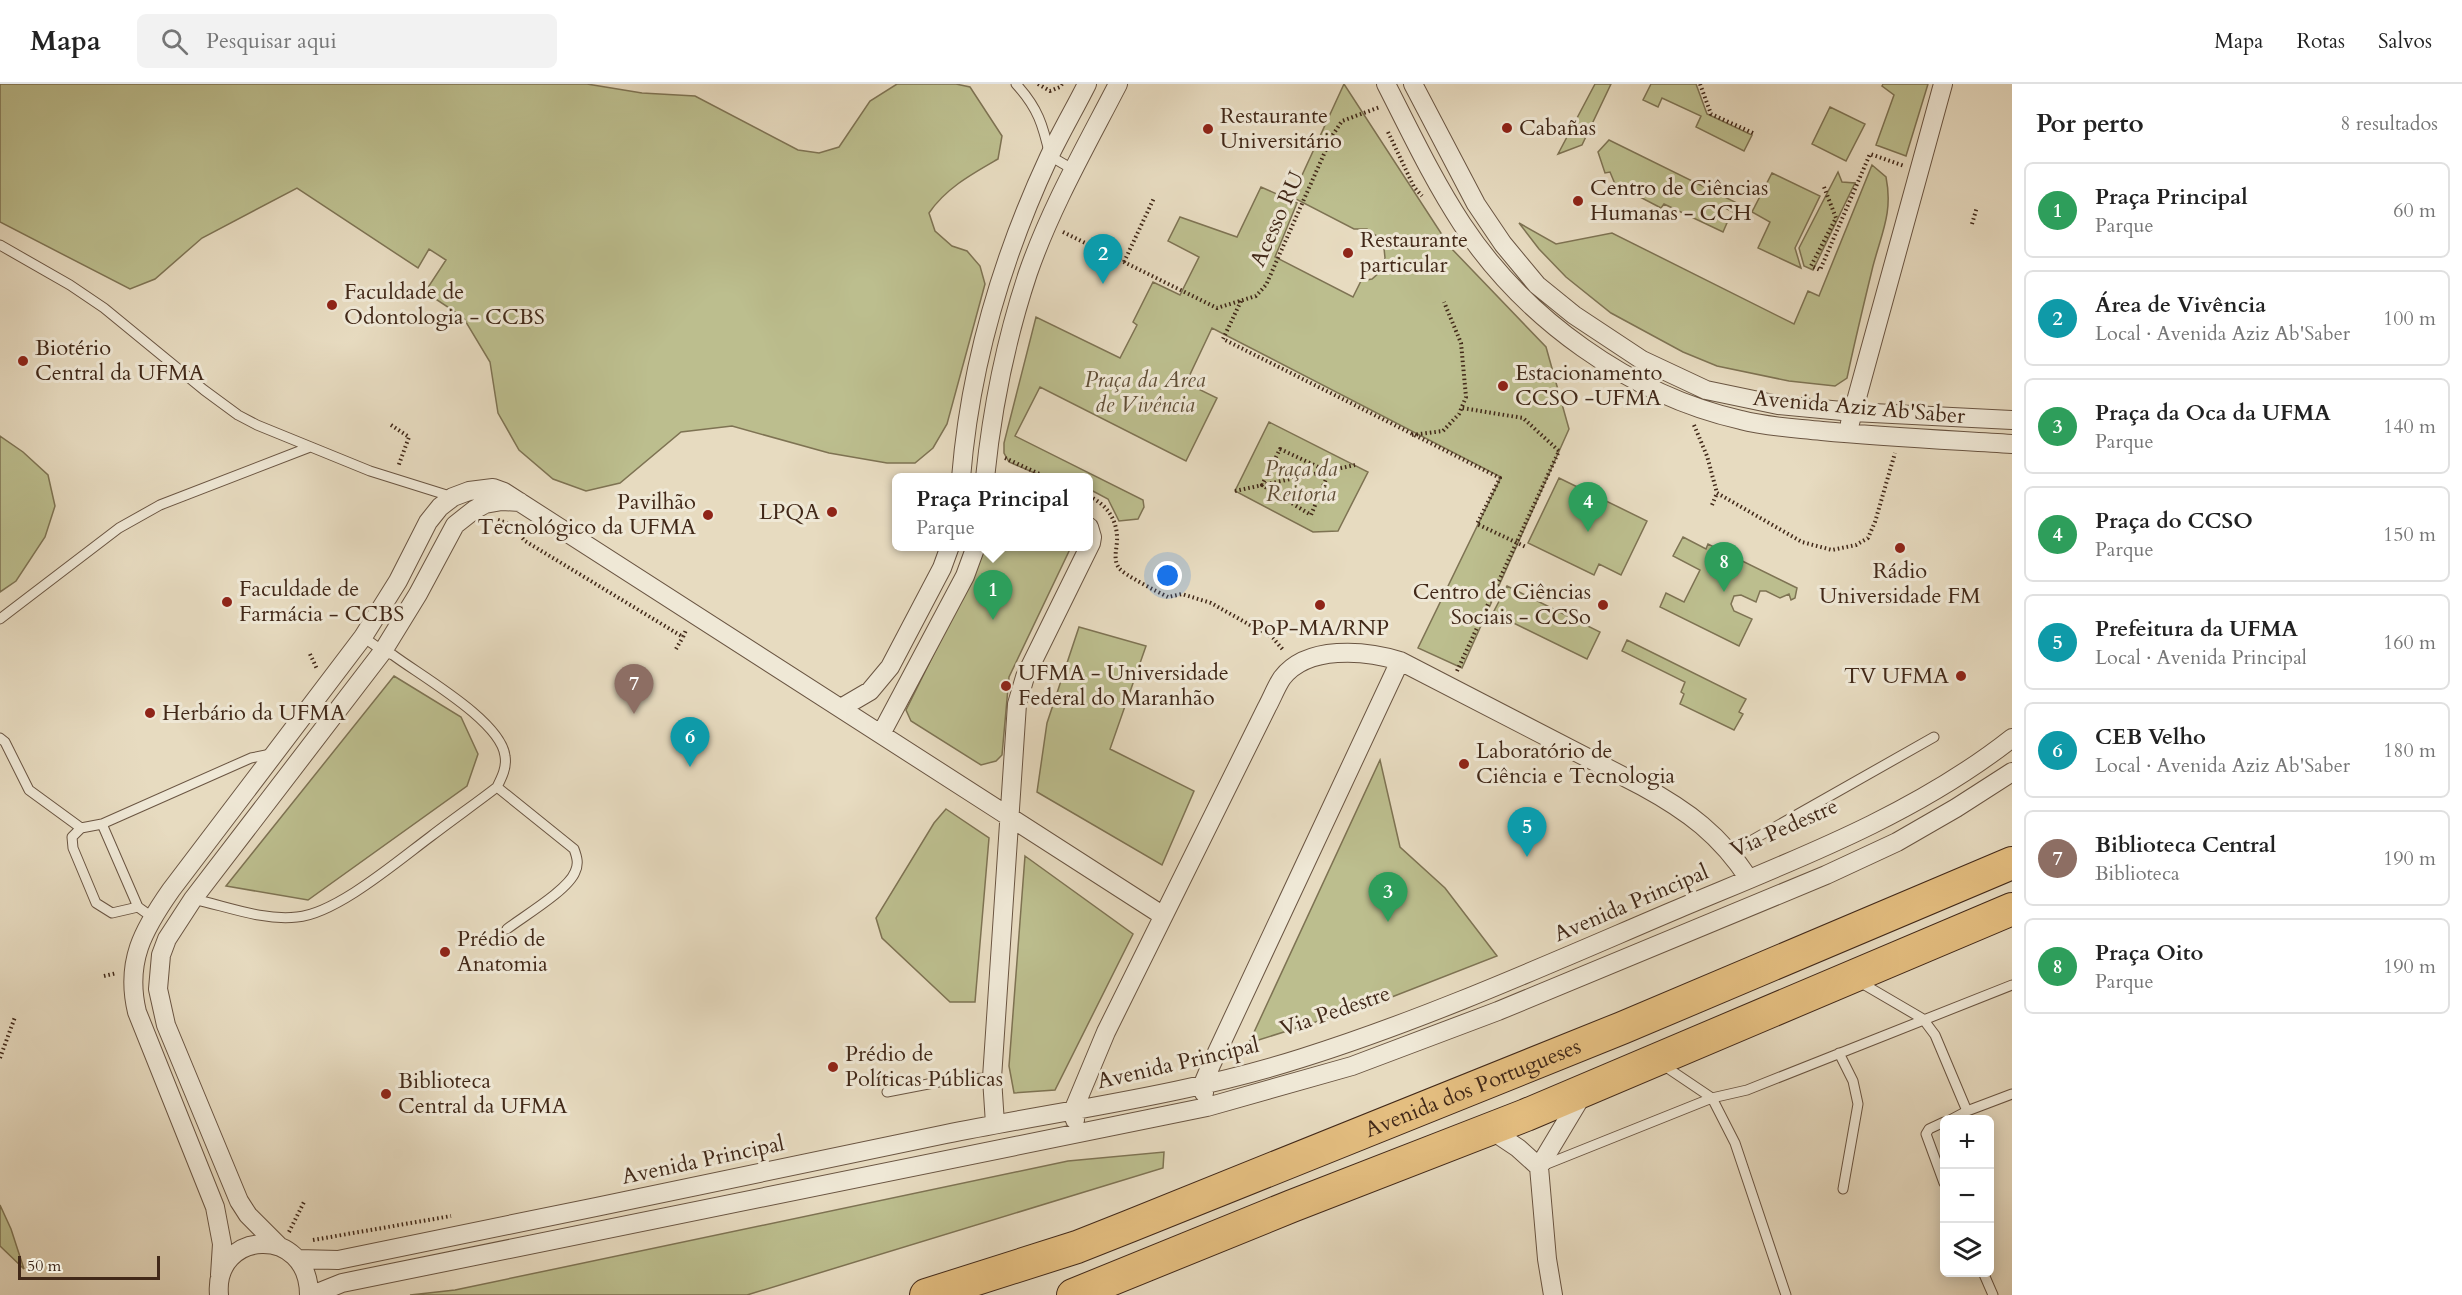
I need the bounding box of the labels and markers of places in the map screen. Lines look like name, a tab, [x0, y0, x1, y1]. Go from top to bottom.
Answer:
place label: Restaurante Universitário	[1220, 101, 1342, 156]
place label: Cabañas	[1519, 113, 1596, 143]
marker: Cabañas	[1500, 121, 1514, 135]
marker: Restaurante Universitário	[1201, 122, 1215, 136]
place label: Centro de Ciências Humanas - CCH	[1590, 173, 1768, 228]
marker: Centro de Ciências Humanas - CCH	[1571, 194, 1585, 208]
place label: Restaurante particular	[1360, 225, 1468, 280]
pin: 2	[1084, 234, 1122, 284]
marker: Restaurante particular	[1341, 246, 1355, 260]
place label: Faculdade de Odontologia - CCBS	[344, 277, 545, 332]
marker: Faculdade de Odontologia - CCBS	[325, 298, 339, 312]
place label: Biotério Central da UFMA	[35, 333, 205, 388]
marker: Biotério Central da UFMA	[16, 354, 30, 368]
place label: Estacionamento CCSO -UFMA	[1515, 358, 1663, 413]
marker: Estacionamento CCSO -UFMA	[1496, 379, 1510, 393]
pin: 4	[1568, 482, 1608, 532]
place label: Pavilhão Tecnológico da UFMA	[478, 487, 696, 542]
place label: LPQA	[759, 497, 820, 527]
marker: LPQA	[825, 505, 839, 519]
marker: Pavilhão Tecnológico da UFMA	[701, 508, 715, 522]
marker: Rádio Universidade FM	[1893, 541, 1907, 555]
pin: 8	[1704, 542, 1744, 592]
place label: Rádio Universidade FM	[1819, 556, 1981, 611]
pin: 1	[974, 570, 1012, 620]
place label: Faculdade de Farmácia - CCBS	[239, 574, 404, 629]
place label: Centro de Ciências Sociais - CCSo	[1413, 577, 1591, 632]
marker: Faculdade de Farmácia - CCBS	[220, 595, 234, 609]
marker: PoP-MA/RNP	[1313, 598, 1327, 612]
marker: Centro de Ciências Sociais - CCSo	[1596, 598, 1610, 612]
place label: PoP-MA/RNP	[1251, 613, 1389, 643]
place label: UFMA - Universidade Federal do Maranhão	[1018, 658, 1229, 713]
place label: TV UFMA	[1844, 661, 1949, 691]
pin: 7	[614, 664, 654, 714]
marker: TV UFMA	[1954, 669, 1968, 683]
marker: UFMA - Universidade Federal do Maranhão	[999, 679, 1013, 693]
place label: Herbário da UFMA	[162, 698, 346, 728]
marker: Herbário da UFMA	[143, 706, 157, 720]
pin: 6	[670, 718, 710, 767]
place label: Laboratório de Ciência e Tecnologia	[1476, 736, 1676, 791]
marker: Laboratório de Ciência e Tecnologia	[1457, 757, 1471, 771]
pin: 5	[1508, 808, 1546, 857]
pin: 3	[1368, 872, 1408, 922]
place label: Prédio de Anatomia	[457, 924, 548, 979]
marker: Prédio de Anatomia	[438, 945, 452, 959]
place label: Prédio de Políticas Públicas	[845, 1039, 1003, 1094]
marker: Prédio de Políticas Públicas	[826, 1060, 840, 1074]
place label: Biblioteca Central da UFMA	[398, 1066, 568, 1121]
marker: Biblioteca Central da UFMA	[379, 1087, 393, 1101]

